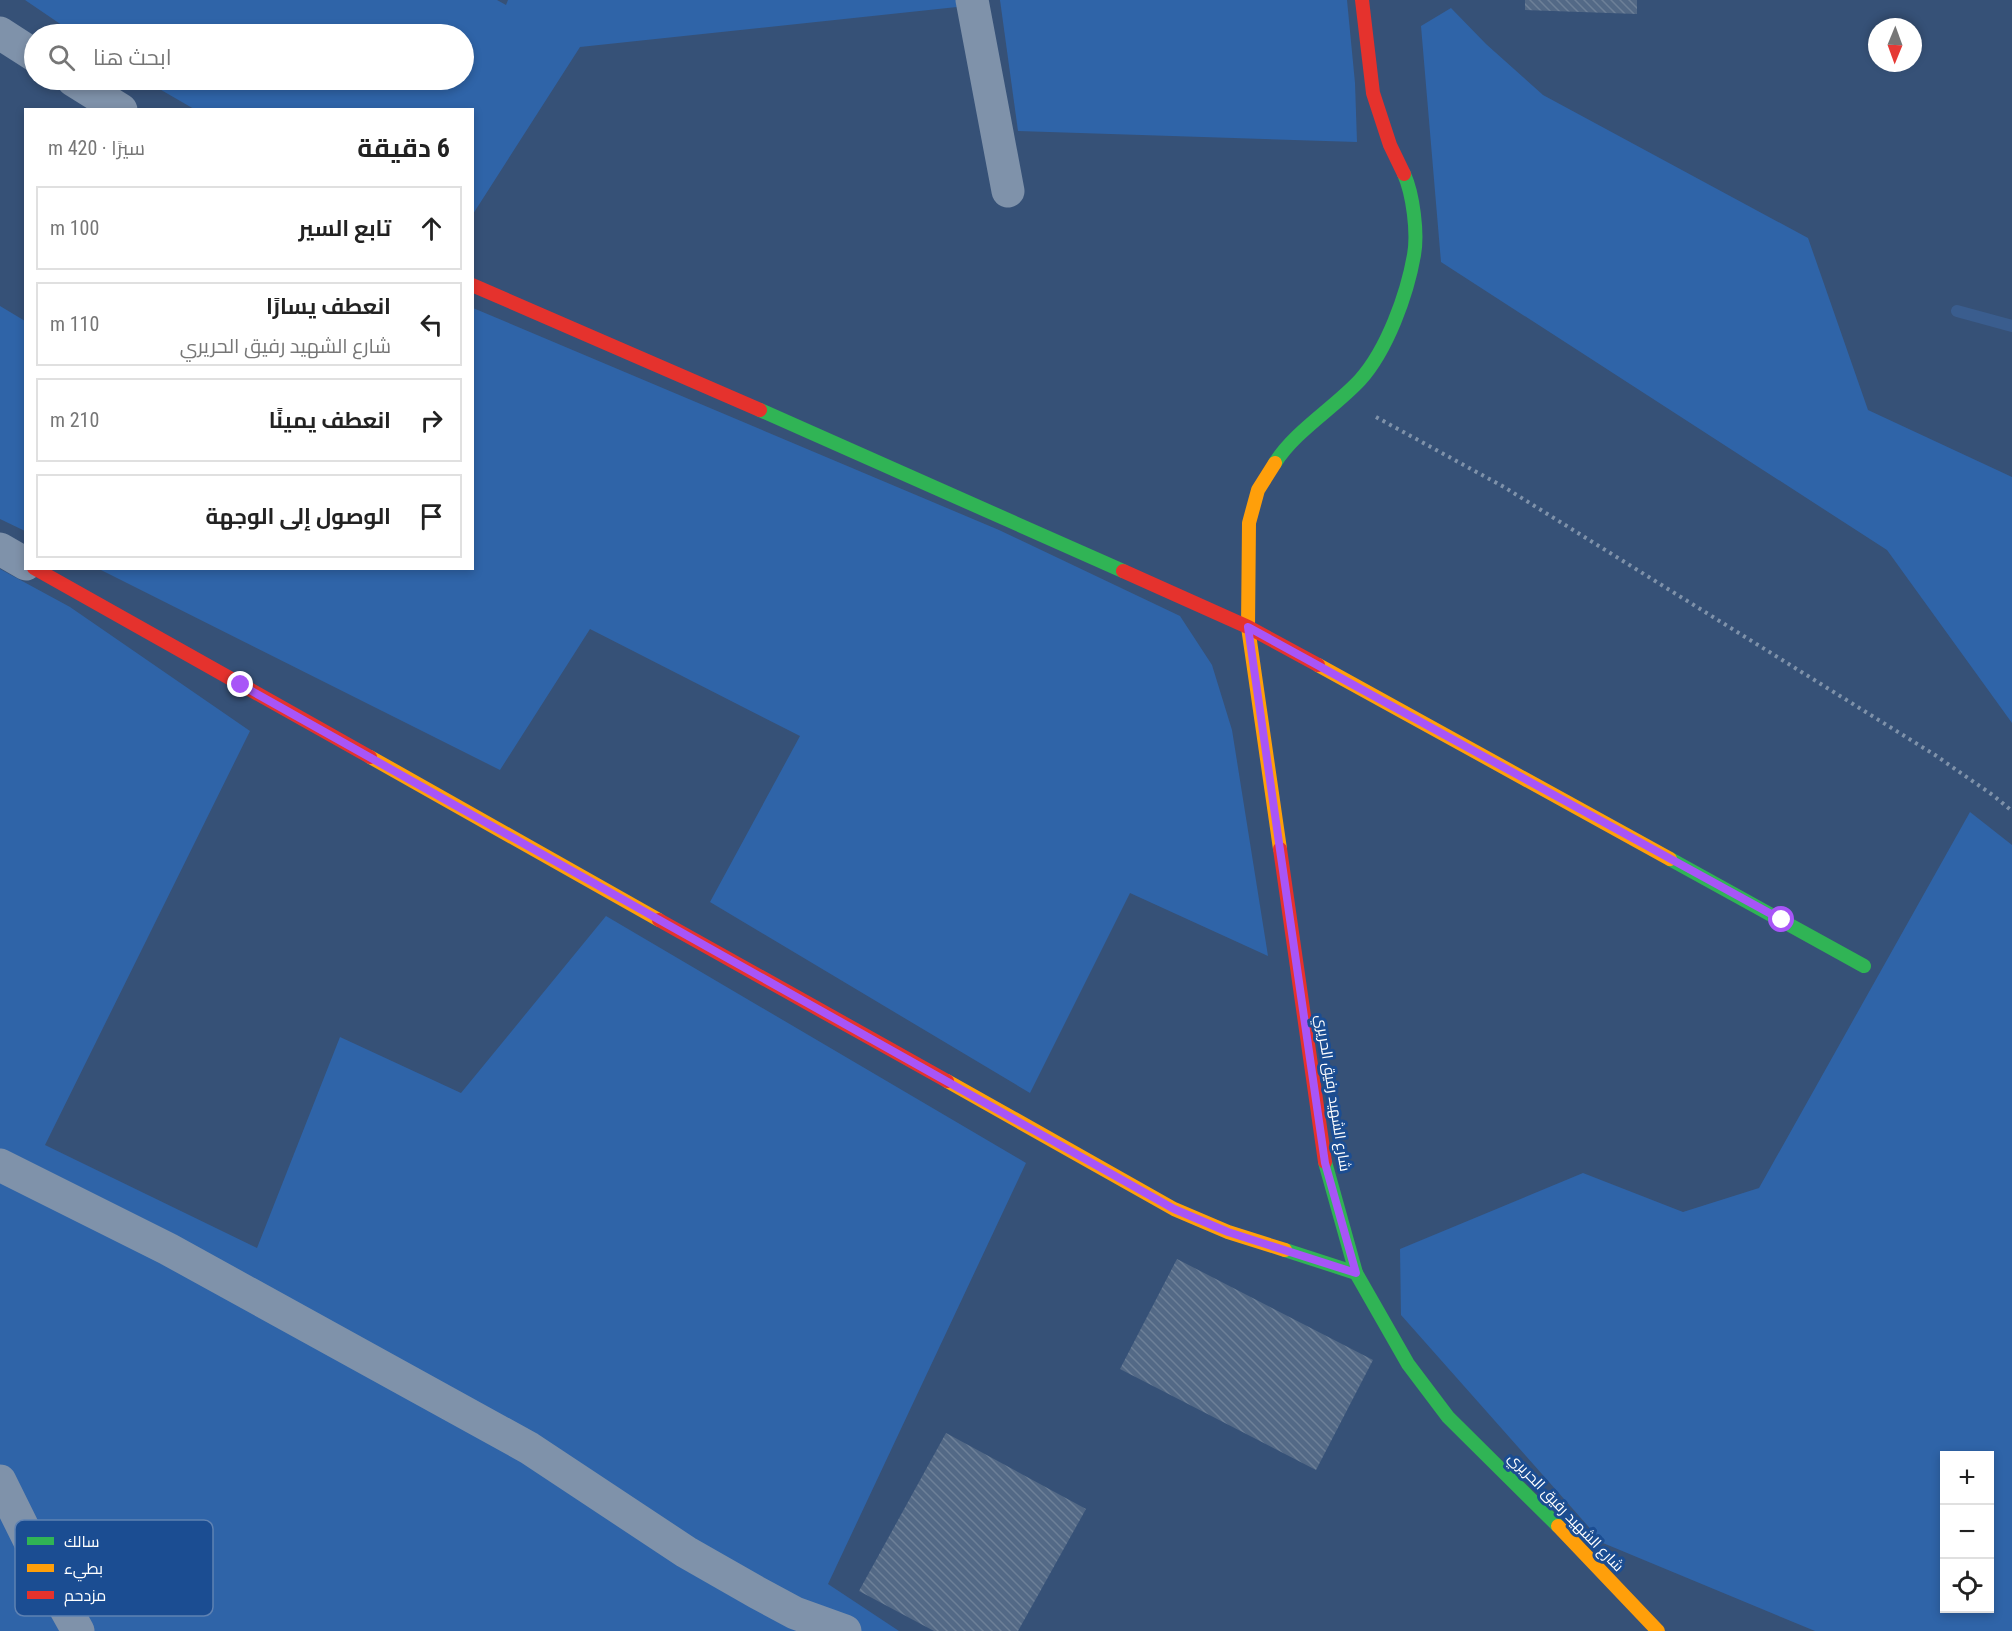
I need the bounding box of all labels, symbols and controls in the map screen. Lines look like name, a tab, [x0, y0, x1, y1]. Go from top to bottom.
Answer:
north arrow	[1868, 18, 1922, 72]
search box	[24, 24, 474, 90]
icon: search	[45, 41, 78, 74]
text: ابحث هنا	[93, 45, 172, 70]
text: 6 دقيقة	[357, 133, 450, 163]
text: سيرًا · 420 m	[48, 136, 145, 160]
icon: ahead	[415, 212, 448, 245]
text: 100 m	[50, 216, 99, 240]
text: تابع السير	[298, 216, 391, 241]
text: انعطف يسارًا	[266, 294, 391, 319]
icon: left	[415, 308, 448, 341]
text: 110 m	[50, 312, 99, 336]
text: شارع الشهيد رفيق الحريري	[180, 334, 391, 358]
icon: right	[415, 404, 448, 437]
text: 210 m	[50, 408, 99, 432]
text: انعطف يمينًا	[269, 408, 391, 433]
icon: arrive	[415, 500, 448, 533]
text: الوصول إلى الوجهة	[206, 504, 391, 529]
route end	[227, 671, 253, 697]
route start	[1768, 906, 1794, 932]
street label: شارع الشهيد رفيق الحريري	[1309, 1013, 1354, 1173]
street label: شارع الشهيد رفيق الحريري	[1502, 1449, 1628, 1577]
map controls	[1940, 1451, 1994, 1613]
button: +	[1940, 1451, 1994, 1505]
button: −	[1940, 1505, 1994, 1559]
legend	[15, 1520, 213, 1616]
text: سالك	[64, 1532, 99, 1551]
text: بطيء	[64, 1559, 103, 1582]
button: locate	[1940, 1559, 1994, 1613]
text: مزدحم	[64, 1586, 106, 1607]

